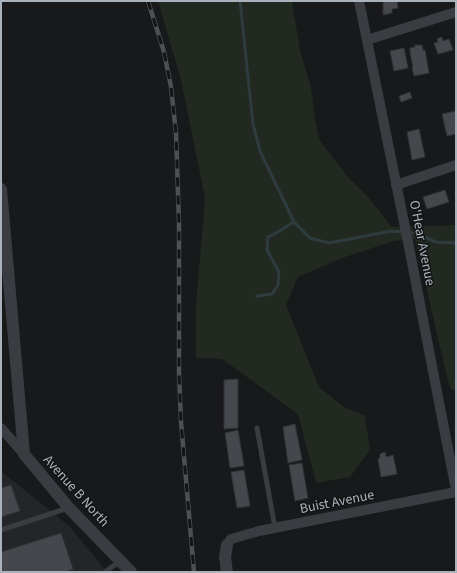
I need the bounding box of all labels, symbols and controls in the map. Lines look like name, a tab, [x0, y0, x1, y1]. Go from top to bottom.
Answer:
street label: O'Hear Avenue	[404, 199, 440, 287]
street label: Avenue B North	[38, 451, 114, 531]
street label: Buist Avenue	[298, 485, 376, 519]

